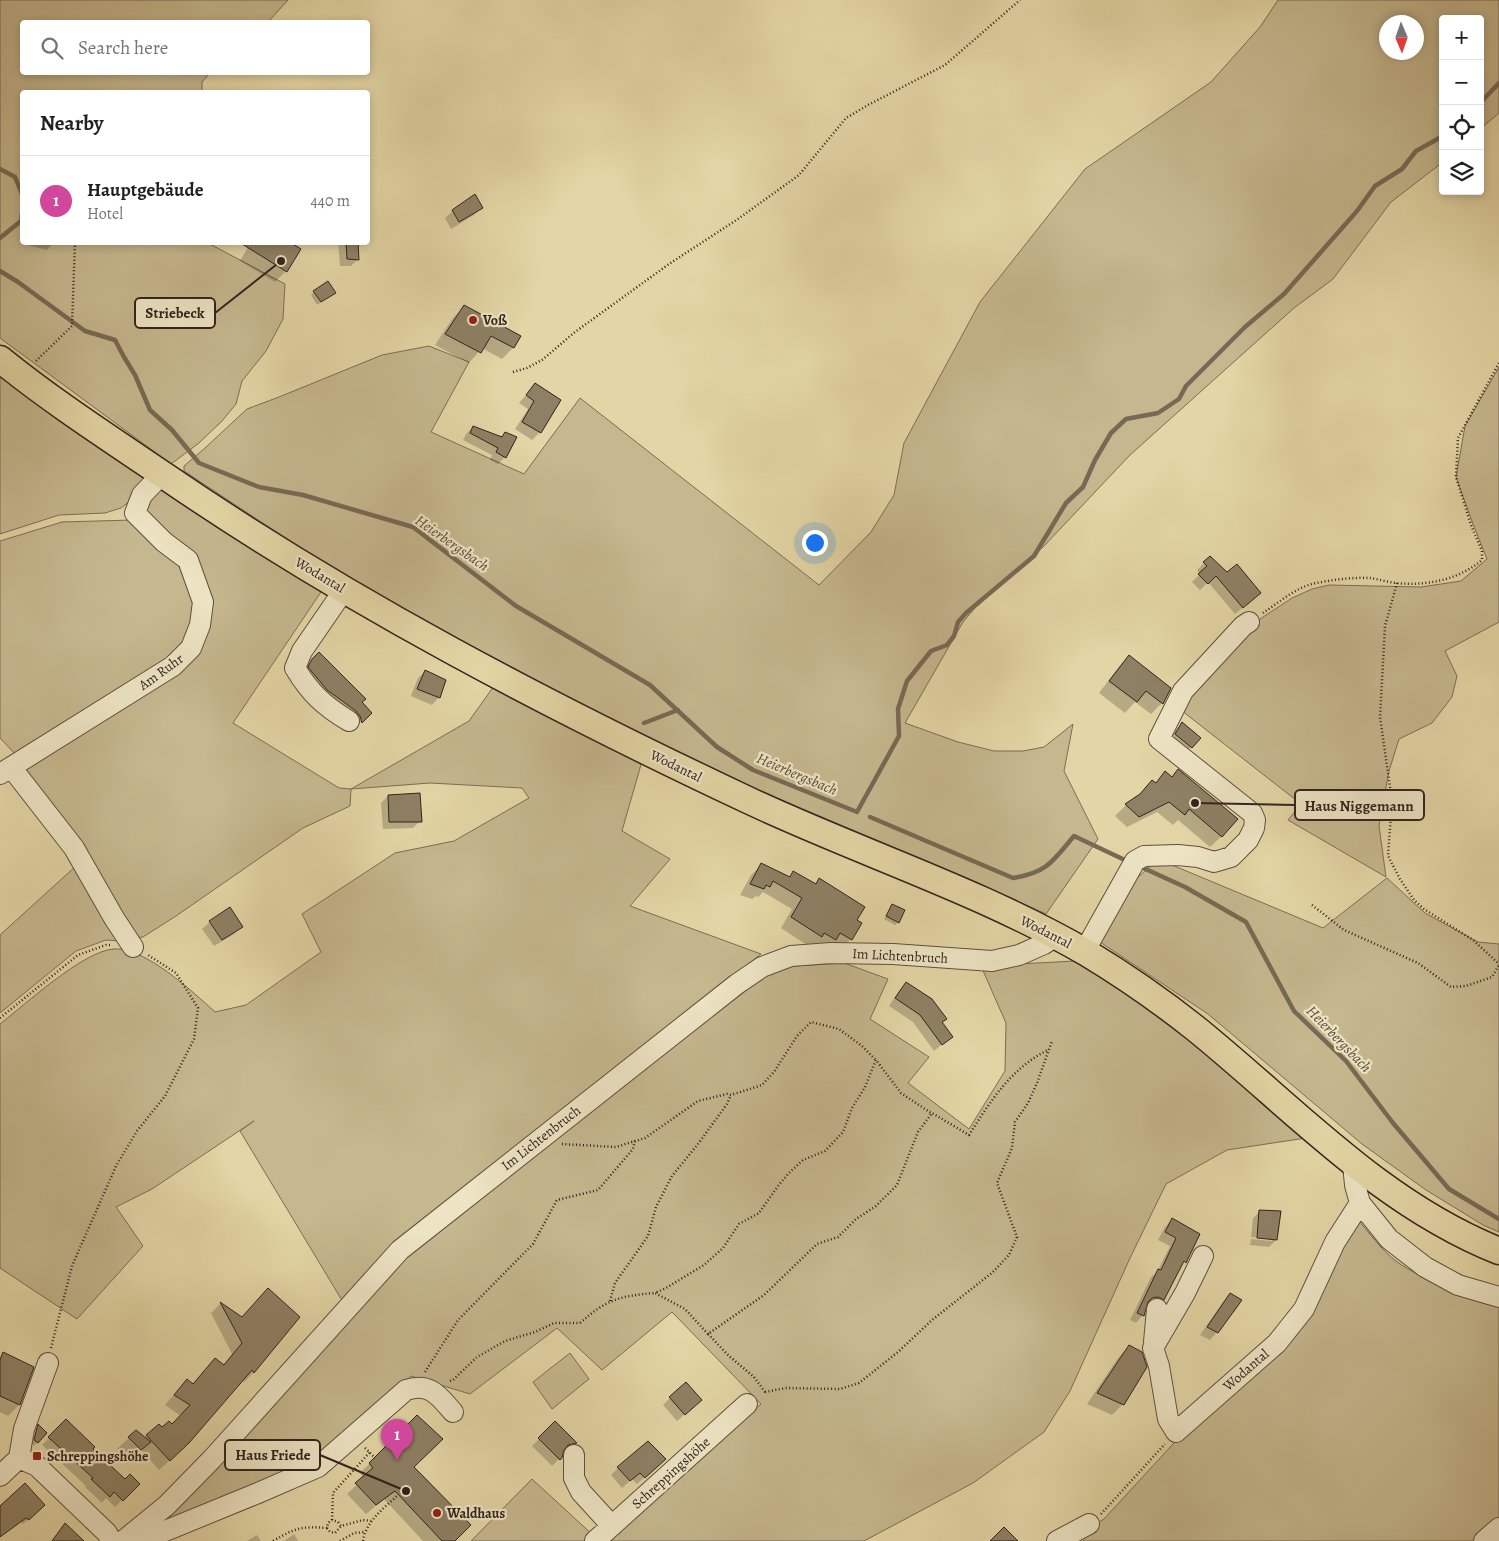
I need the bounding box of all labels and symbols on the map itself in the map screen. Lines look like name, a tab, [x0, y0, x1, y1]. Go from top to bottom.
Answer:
north arrow	[1379, 15, 1424, 60]
callout: Striebeck	[135, 298, 215, 328]
text: Striebeck	[145, 303, 205, 323]
place label: Voß	[482, 311, 507, 330]
marker: Voß	[467, 314, 479, 326]
water label: Heierbergsbach	[411, 510, 493, 576]
your location	[802, 530, 828, 556]
street label: Wodantal	[291, 552, 349, 598]
street label: Am Ruhr	[134, 649, 188, 695]
street label: Wodantal	[646, 745, 706, 787]
water label: Heierbergsbach	[754, 748, 840, 800]
callout: Haus Niggemann	[1295, 790, 1424, 820]
text: Haus Niggemann	[1304, 796, 1414, 816]
street label: Wodantal	[1016, 911, 1075, 953]
street label: Im Lichtenbruch	[852, 944, 949, 968]
water label: Heierbergsbach	[1302, 1001, 1376, 1077]
street label: Im Lichtenbruch	[497, 1101, 585, 1175]
street label: Wodantal	[1218, 1344, 1274, 1396]
pin: 1	[381, 1419, 413, 1460]
street label: Schreppingshöhe	[628, 1433, 714, 1513]
callout: Haus Friede	[225, 1440, 320, 1470]
text: Haus Friede	[235, 1445, 311, 1465]
place label: Schreppingshöhe	[47, 1447, 149, 1466]
marker: Schreppingshöhe	[31, 1450, 43, 1462]
place label: Waldhaus	[446, 1504, 505, 1523]
marker: Waldhaus	[431, 1507, 443, 1519]

